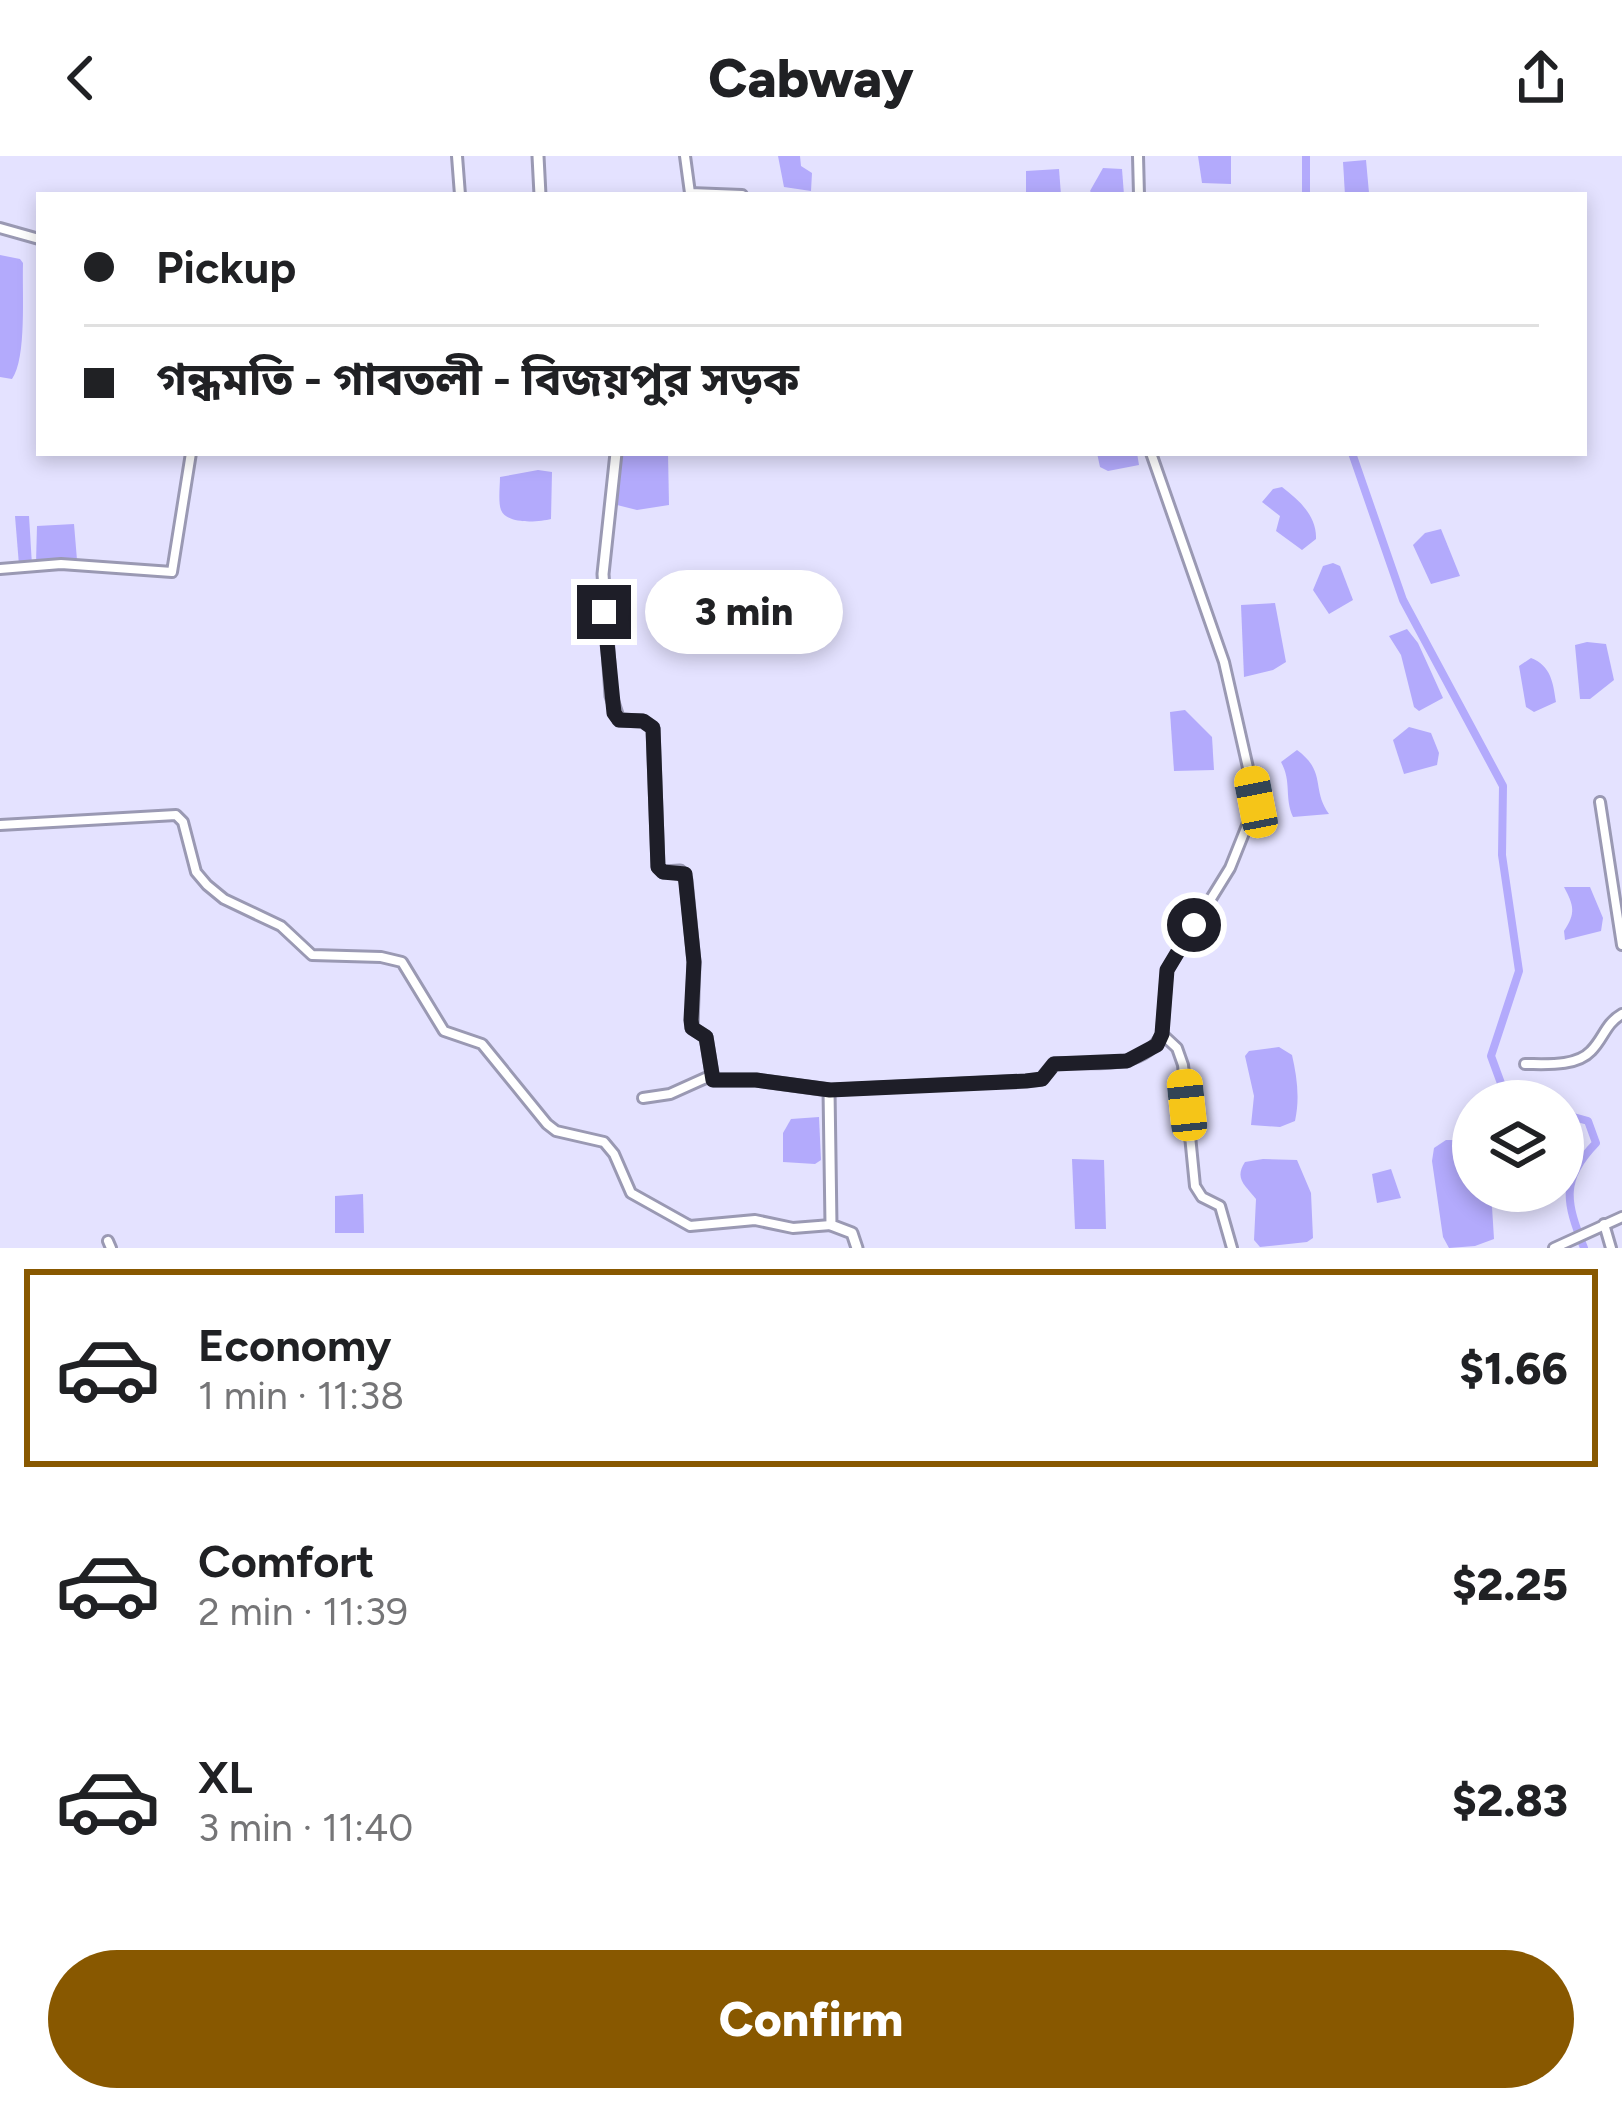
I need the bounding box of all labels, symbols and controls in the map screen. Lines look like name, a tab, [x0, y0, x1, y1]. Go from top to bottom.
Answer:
icon: back	[48, 45, 114, 111]
icon: share	[1508, 45, 1574, 111]
text: Cabway	[708, 46, 914, 111]
text: Pickup	[156, 240, 296, 294]
text: গন্ধমতি - গাবতলী - বিজয়পুর সড়ক	[156, 352, 799, 406]
callout: 3 min	[646, 570, 844, 654]
route end	[577, 585, 631, 639]
text: 3 min	[695, 588, 793, 635]
car	[1231, 763, 1281, 841]
route start	[1167, 898, 1221, 952]
car	[1165, 1067, 1209, 1143]
map controls	[1452, 1080, 1584, 1212]
button: layers	[1452, 1080, 1584, 1212]
icon: car	[54, 1314, 162, 1422]
text: Economy	[198, 1318, 391, 1372]
text: $1.66	[1459, 1341, 1568, 1395]
text: 1 min · 11:38	[198, 1372, 404, 1419]
icon: car	[54, 1530, 162, 1638]
text: Comfort	[198, 1534, 374, 1588]
text: $2.25	[1452, 1557, 1568, 1611]
text: 2 min · 11:39	[198, 1588, 408, 1635]
icon: car	[54, 1746, 162, 1854]
text: XL	[198, 1750, 253, 1804]
text: $2.83	[1452, 1773, 1568, 1827]
text: 3 min · 11:40	[198, 1804, 413, 1851]
button: Confirm	[48, 1950, 1574, 2088]

